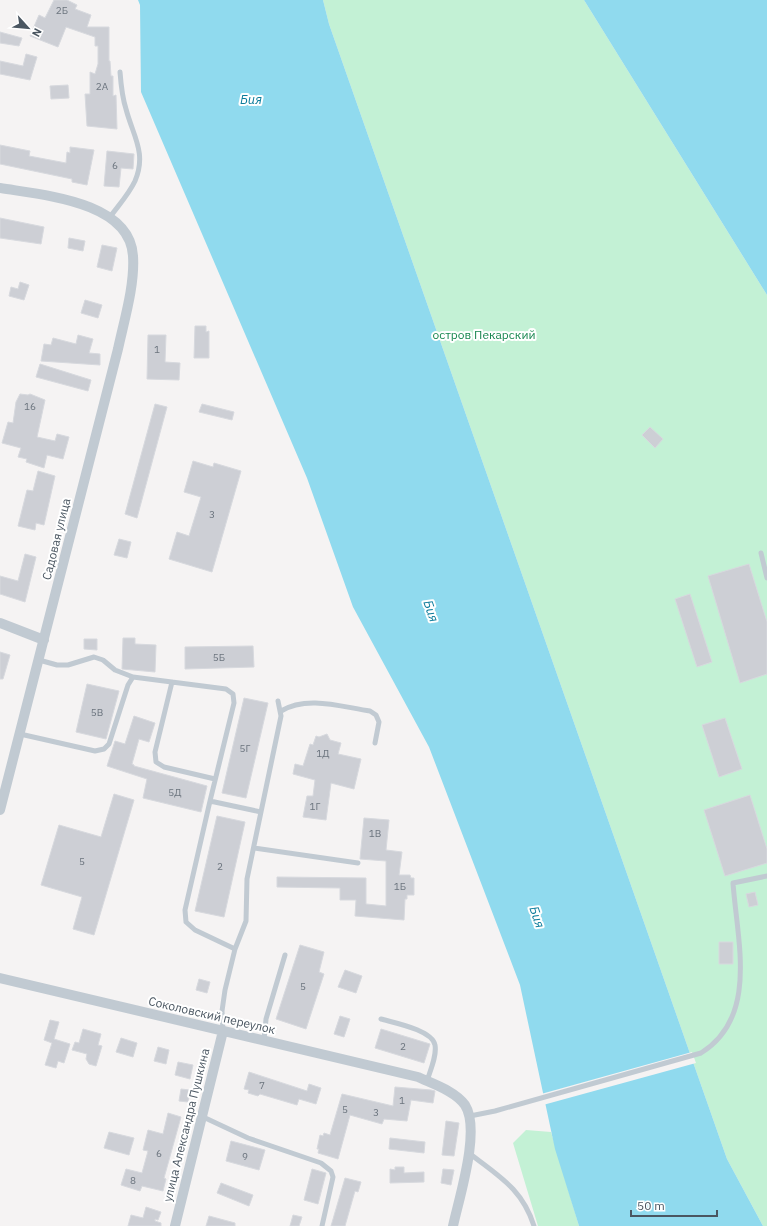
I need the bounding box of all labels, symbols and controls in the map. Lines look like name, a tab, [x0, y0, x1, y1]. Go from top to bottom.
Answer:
house number: 2Б	[56, 4, 68, 17]
north arrow	[8, 8, 48, 48]
text: N	[29, 26, 45, 39]
house number: 2А	[96, 80, 109, 93]
water label: Бия	[240, 91, 262, 108]
house number: 6	[112, 159, 118, 172]
park label: остров Пекарский	[432, 327, 536, 342]
house number: 1	[154, 343, 160, 356]
house number: 16	[24, 400, 36, 413]
street label: Садовая улица	[39, 496, 74, 581]
house number: 3	[209, 508, 215, 521]
water label: Бия	[419, 598, 443, 624]
house number: 5Б	[213, 651, 225, 664]
house number: 5В	[91, 706, 103, 719]
house number: 5Г	[240, 742, 251, 755]
house number: 1Д	[316, 747, 330, 760]
house number: 5Д	[168, 786, 182, 799]
house number: 1Г	[310, 800, 321, 813]
house number: 1В	[369, 827, 381, 840]
house number: 5	[79, 855, 85, 868]
house number: 2	[217, 860, 223, 873]
house number: 1Б	[394, 880, 406, 893]
water label: Бия	[525, 904, 549, 930]
house number: 5	[300, 980, 306, 993]
street label: Соколовский переулок	[147, 993, 277, 1037]
house number: 2	[400, 1040, 406, 1053]
street label: улица Александра Пушкина	[160, 1046, 212, 1203]
house number: 7	[259, 1079, 265, 1092]
house number: 1	[399, 1094, 405, 1107]
house number: 5	[342, 1103, 348, 1116]
house number: 3	[373, 1106, 379, 1119]
house number: 6	[156, 1147, 162, 1160]
house number: 9	[242, 1150, 248, 1163]
house number: 8	[130, 1174, 136, 1187]
scale bar	[631, 1192, 717, 1218]
text: 50 m	[637, 1198, 665, 1213]

